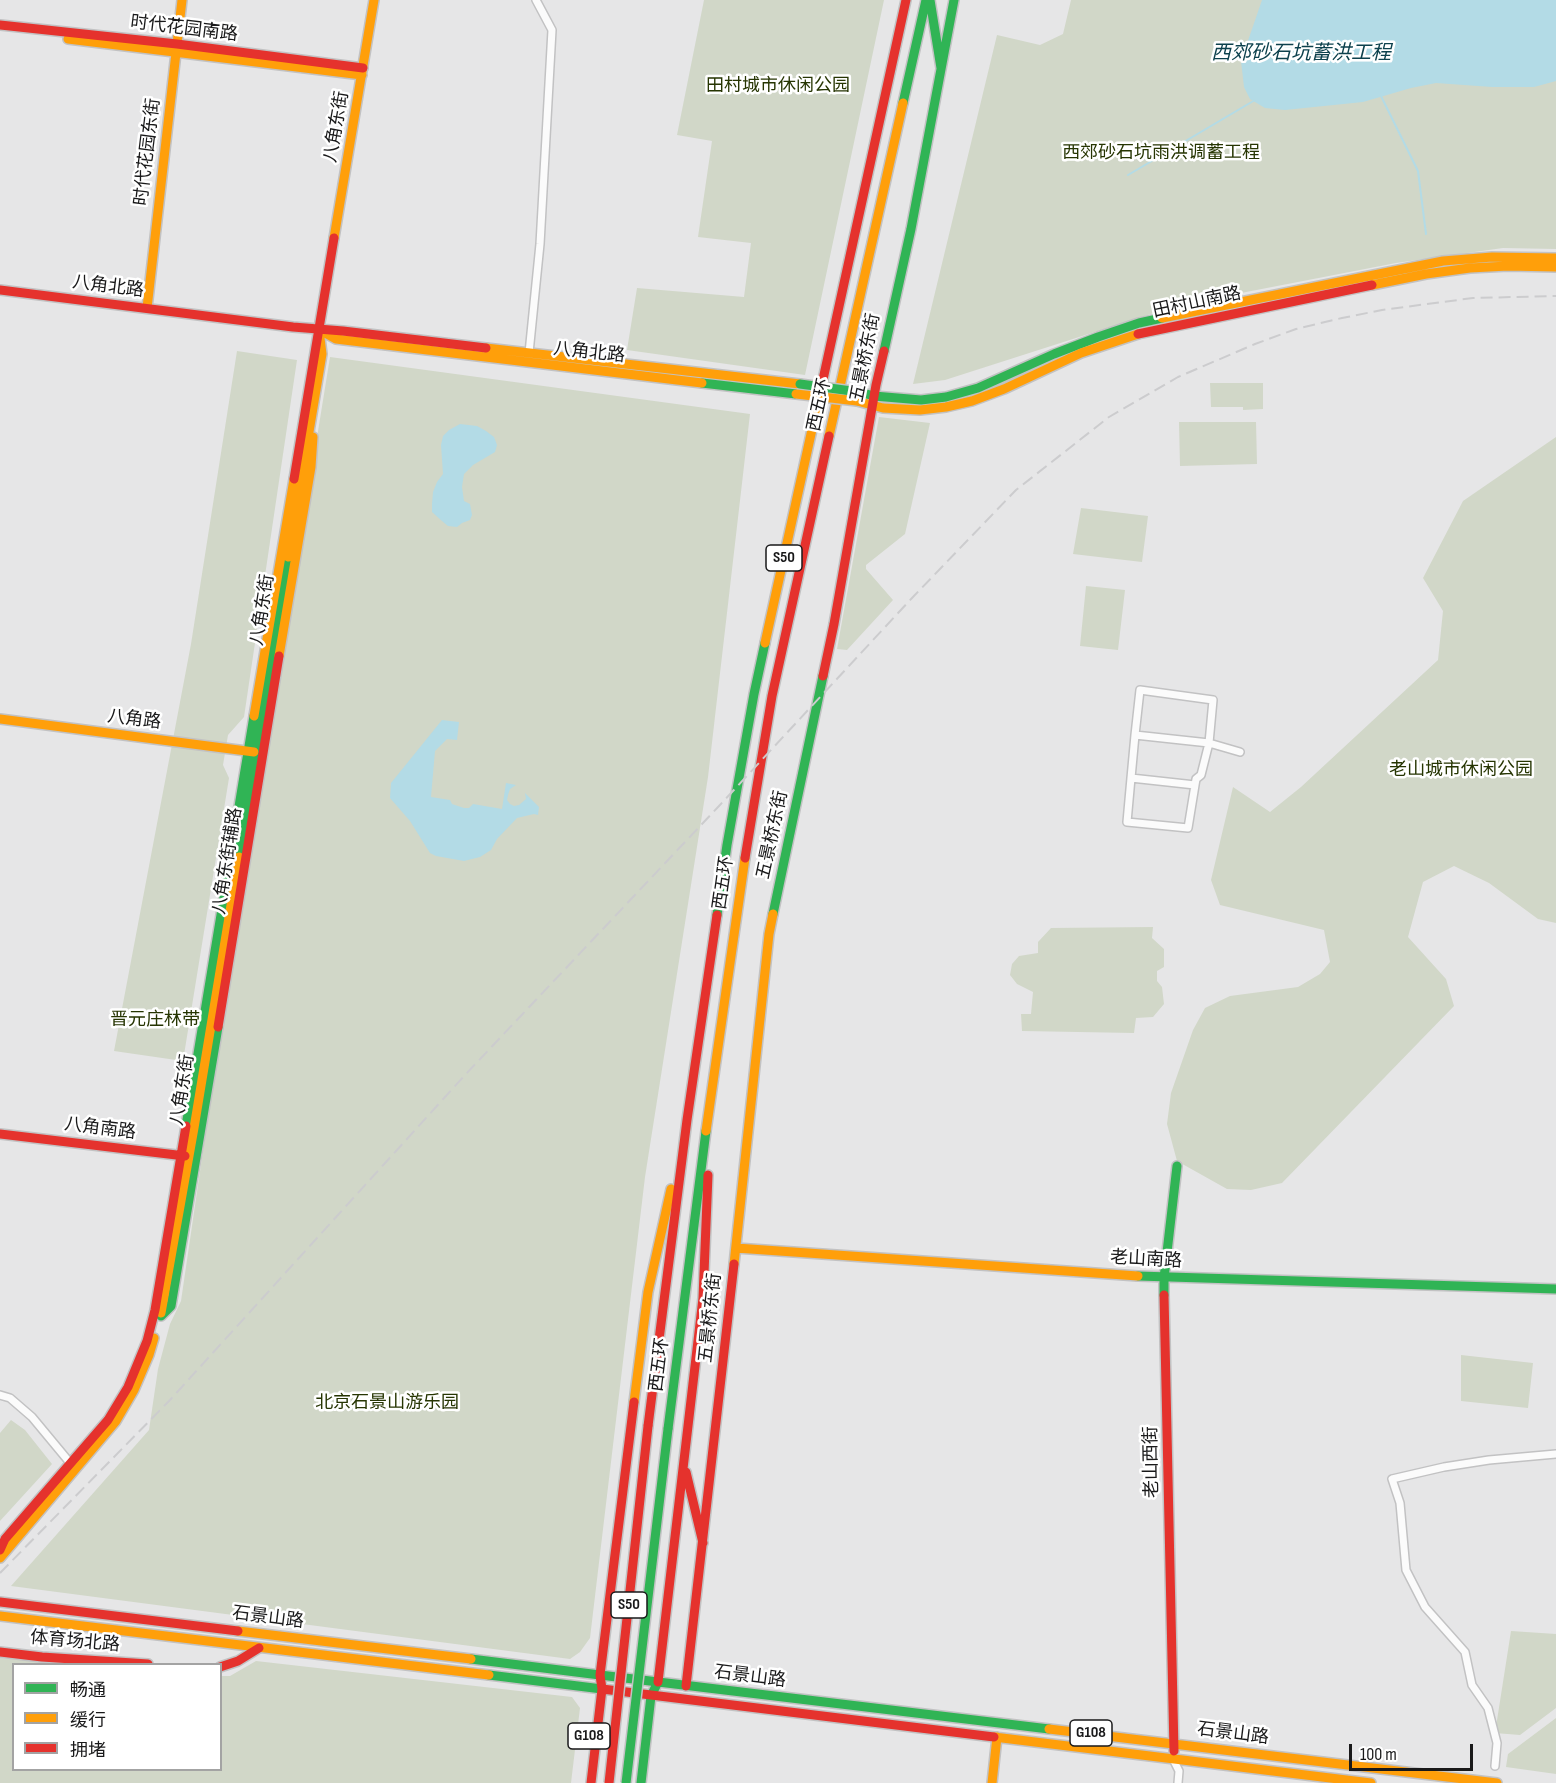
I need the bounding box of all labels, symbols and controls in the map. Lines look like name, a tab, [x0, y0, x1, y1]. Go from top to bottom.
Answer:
street label: 时代花园南路	[129, 12, 239, 46]
water label: 西郊砂石坑蓄洪工程	[1211, 42, 1391, 66]
park label: 田村城市休闲公园	[706, 75, 850, 97]
street label: 八角东街	[320, 90, 354, 164]
street label: 时代花园东街	[131, 97, 165, 207]
park label: 西郊砂石坑雨洪调蓄工程	[1062, 142, 1260, 164]
street label: 八角北路	[71, 272, 145, 302]
street label: 田村山南路	[1151, 283, 1243, 323]
street label: 五景桥东街	[847, 312, 885, 404]
street label: 八角北路	[552, 338, 626, 368]
street label: 西五环	[804, 376, 836, 434]
road number: S50	[766, 545, 802, 571]
street label: 八角东街	[247, 573, 279, 647]
street label: 八角路	[106, 706, 162, 734]
park label: 老山城市休闲公园	[1389, 759, 1533, 781]
street label: 五景桥东街	[753, 789, 793, 881]
street label: 八角东街辅路	[209, 806, 247, 916]
street label: 西五环	[710, 855, 738, 911]
park label: 晋元庄林带	[110, 1009, 200, 1031]
street label: 八角东街	[167, 1053, 199, 1127]
street label: 八角南路	[63, 1114, 137, 1144]
street label: 老山南路	[1109, 1247, 1183, 1273]
street label: 五景桥东街	[696, 1272, 726, 1364]
street label: 西五环	[646, 1337, 674, 1393]
park label: 北京石景山游乐园	[315, 1392, 459, 1414]
street label: 老山西街	[1141, 1426, 1163, 1498]
road number: S50	[611, 1592, 647, 1618]
street label: 石景山路	[231, 1603, 305, 1633]
street label: 体育场北路	[29, 1627, 121, 1657]
street label: 石景山路	[713, 1662, 787, 1692]
legend	[12, 1663, 222, 1771]
text: 畅通	[70, 1680, 106, 1701]
text: 缓行	[70, 1710, 106, 1731]
street label: 石景山路	[1196, 1719, 1270, 1749]
road number: G108	[1070, 1720, 1112, 1746]
road number: G108	[568, 1723, 610, 1749]
scale bar	[1352, 1732, 1476, 1770]
text: 拥堵	[70, 1740, 106, 1761]
text: 100 m	[1360, 1744, 1397, 1765]

